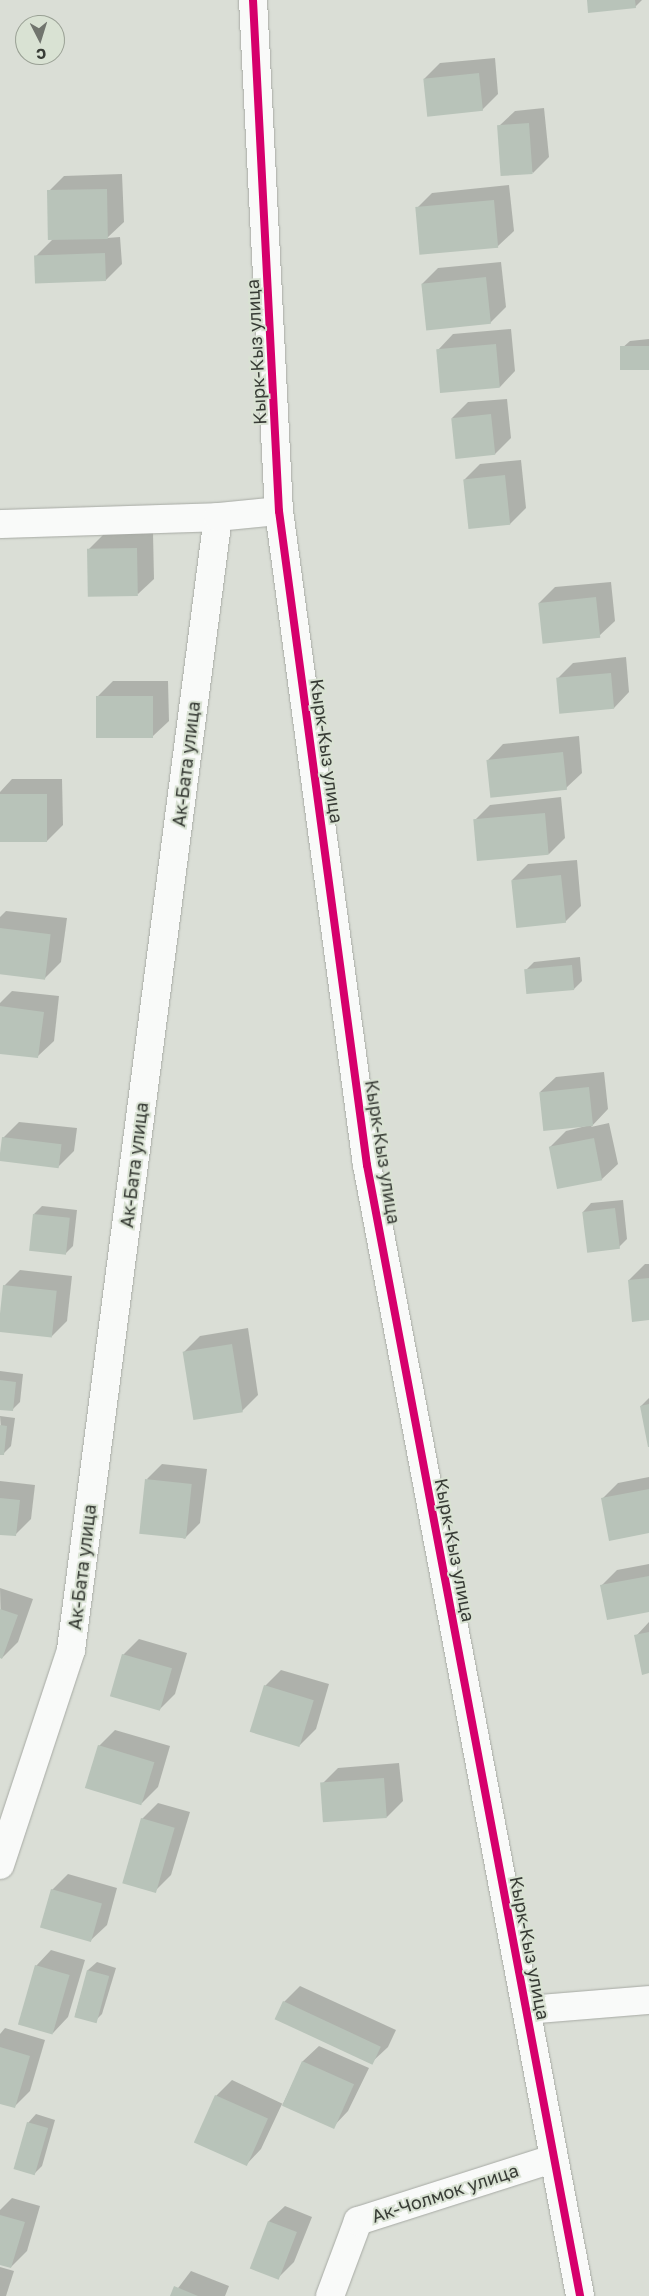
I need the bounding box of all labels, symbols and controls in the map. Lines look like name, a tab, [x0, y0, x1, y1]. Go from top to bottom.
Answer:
north arrow	[15, 15, 65, 65]
text: С	[36, 46, 47, 63]
street label: Кырк-Кыз улица	[241, 279, 271, 425]
street label: Кырк-Кыз улица	[306, 677, 348, 825]
street label: Ак-Бата улица	[168, 700, 204, 828]
street label: Кырк-Кыз улица	[361, 1078, 405, 1226]
street label: Ак-Бата улица	[116, 1101, 152, 1229]
street label: Кырк-Кыз улица	[430, 1476, 480, 1624]
street label: Ак-Бата улица	[64, 1503, 100, 1631]
street label: Кырк-Кыз улица	[505, 1874, 555, 2022]
street label: Ак-Чолмок улица	[369, 2159, 521, 2227]

